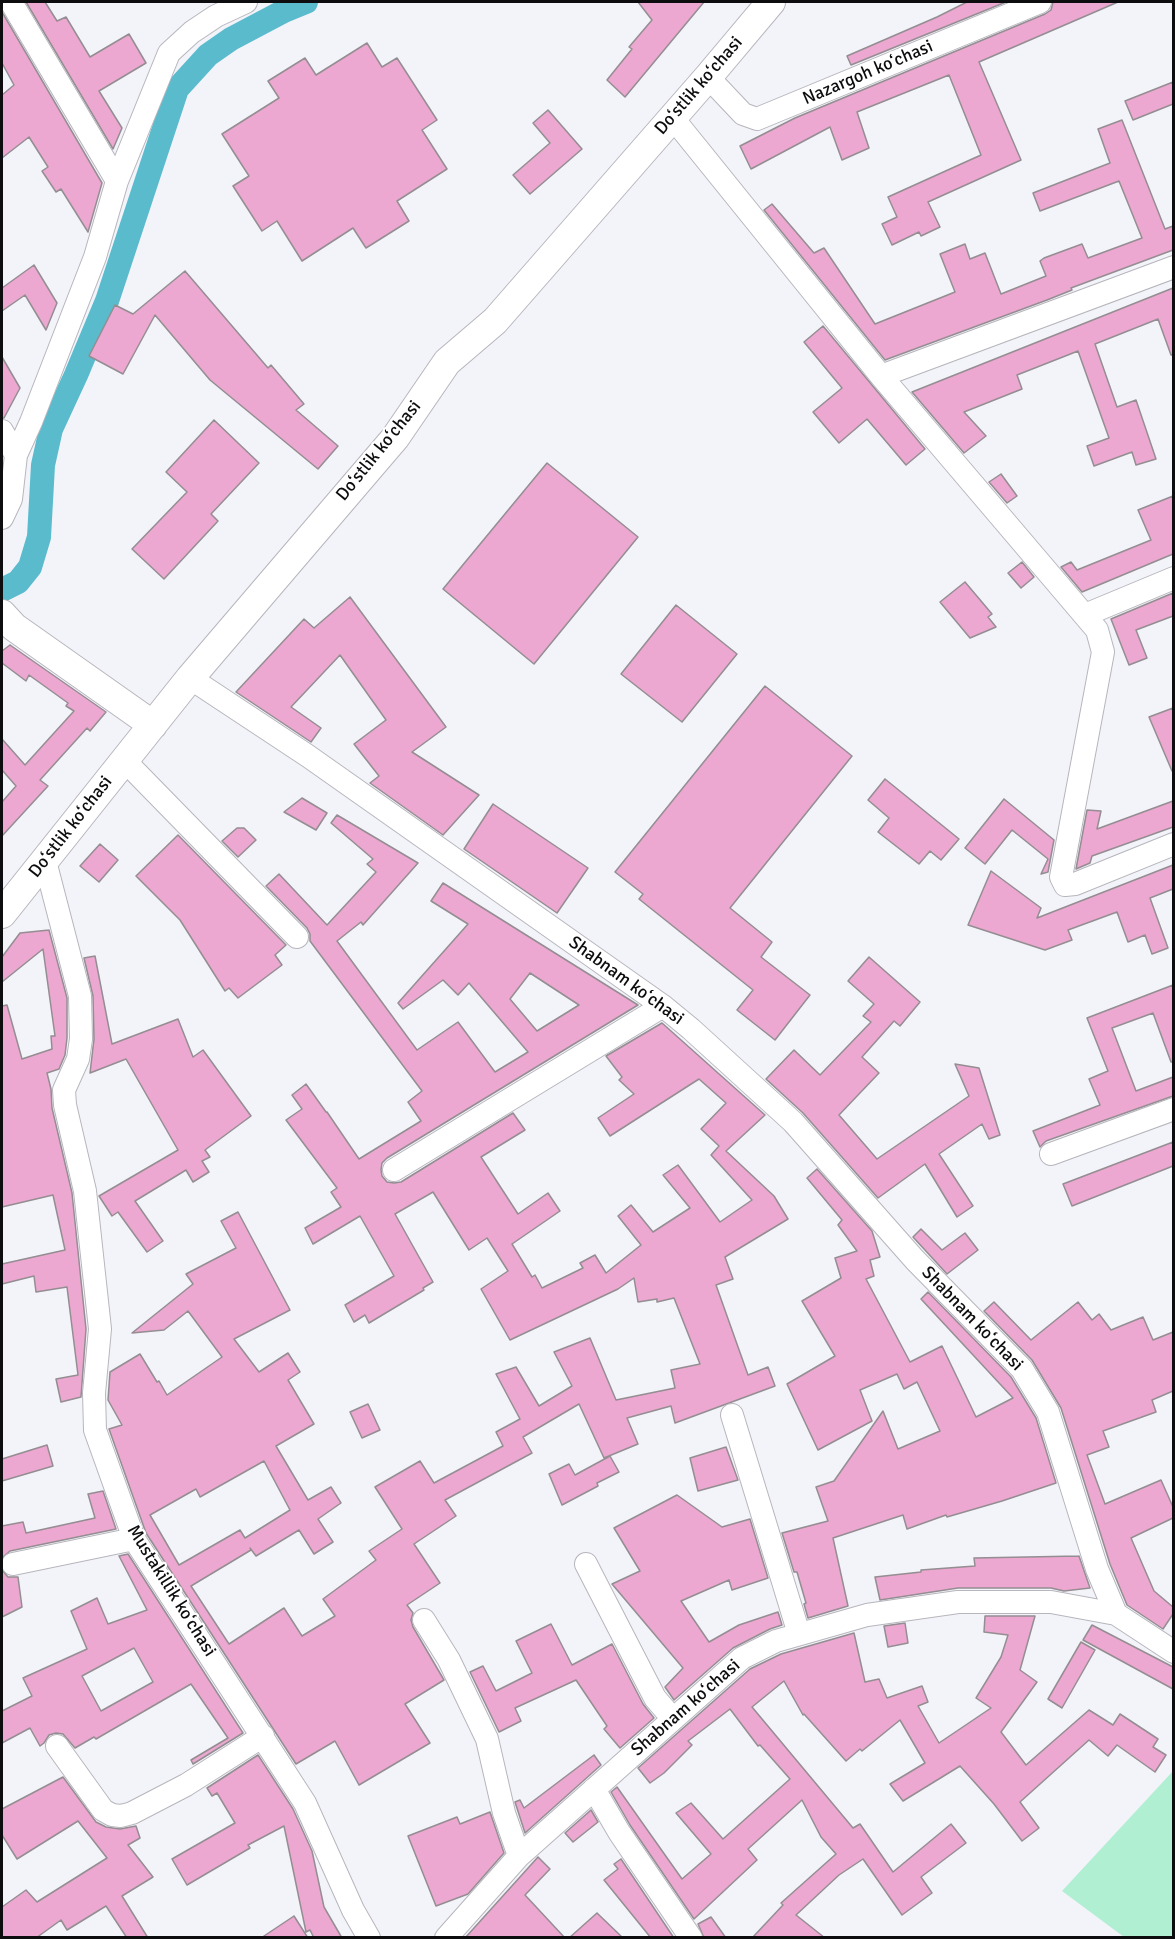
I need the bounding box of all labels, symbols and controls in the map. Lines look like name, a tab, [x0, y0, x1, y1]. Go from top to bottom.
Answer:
street label: Doʻstlik koʻchasi	[650, 32, 748, 140]
street label: Nazargoh koʻchasi	[800, 36, 936, 110]
street label: Doʻstlik koʻchasi	[332, 396, 426, 506]
street label: Doʻstlik koʻchasi	[25, 772, 117, 882]
street label: Shabnam koʻchasi	[564, 932, 688, 1030]
street label: Shabnam koʻchasi	[917, 1262, 1027, 1376]
street label: Mustakillik koʻchasi	[122, 1521, 220, 1661]
street label: Shabnam koʻchasi	[627, 1655, 745, 1761]

